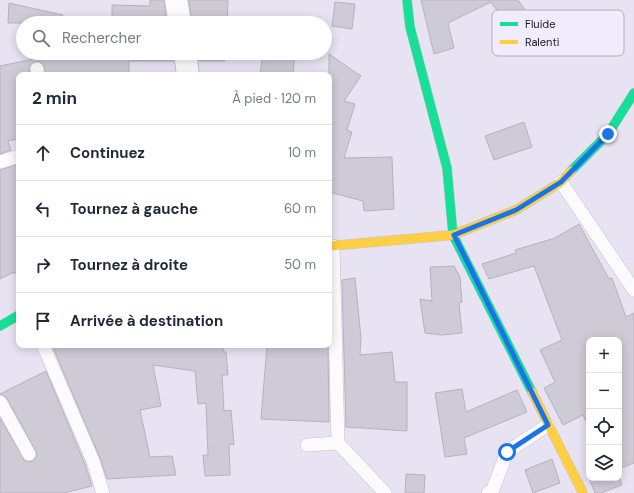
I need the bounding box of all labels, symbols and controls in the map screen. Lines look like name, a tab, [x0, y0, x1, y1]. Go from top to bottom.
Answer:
legend	[492, 10, 624, 56]
search box	[16, 16, 332, 60]
text: Fluide	[525, 17, 555, 31]
icon: search	[30, 27, 52, 49]
text: Rechercher	[62, 28, 141, 48]
text: Ralenti	[525, 35, 559, 49]
text: 2 min	[32, 87, 77, 109]
text: À pied · 120 m	[232, 90, 316, 107]
route end	[599, 125, 617, 143]
icon: ahead	[32, 142, 54, 164]
text: Continuez	[70, 143, 145, 163]
text: 10 m	[288, 144, 316, 161]
icon: left	[32, 198, 54, 220]
text: Tournez à gauche	[70, 199, 198, 219]
text: 60 m	[284, 200, 316, 217]
icon: right	[32, 254, 54, 276]
text: Tournez à droite	[70, 255, 188, 275]
text: 50 m	[284, 256, 316, 273]
icon: arrive	[32, 310, 54, 332]
text: Arrivée à destination	[70, 311, 223, 331]
map controls	[586, 337, 622, 481]
button: +	[586, 337, 622, 373]
button: −	[586, 373, 622, 409]
button: locate	[586, 409, 622, 445]
route start	[498, 443, 516, 461]
button: layers	[586, 445, 622, 481]

